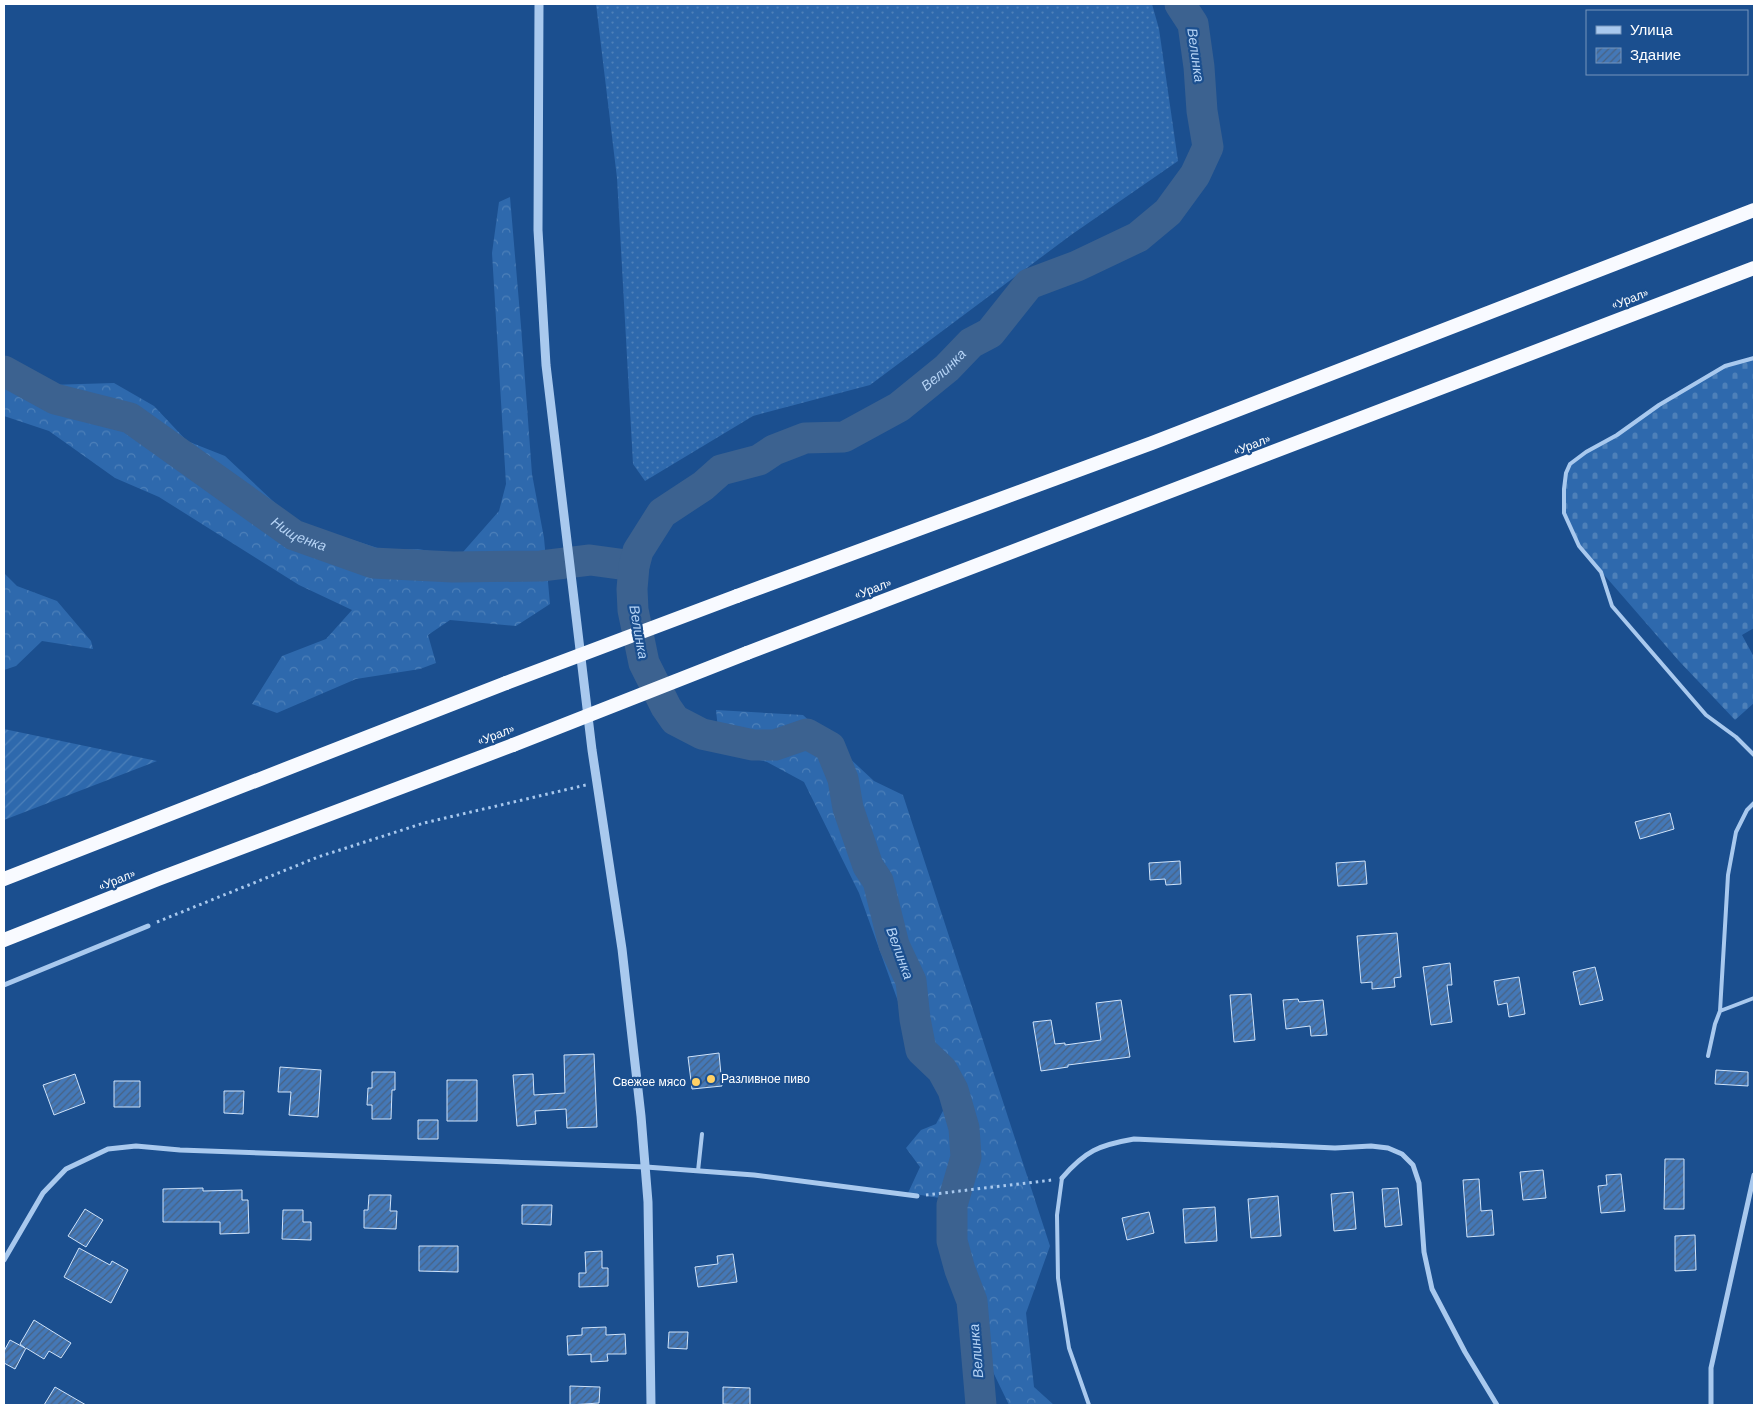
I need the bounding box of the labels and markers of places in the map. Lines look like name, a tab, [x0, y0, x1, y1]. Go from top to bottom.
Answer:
place label: Разливное пиво	[721, 1071, 810, 1087]
marker: Разливное пиво	[705, 1073, 717, 1085]
place label: Свежее мясо	[612, 1074, 686, 1090]
marker: Свежее мясо	[690, 1076, 702, 1088]

